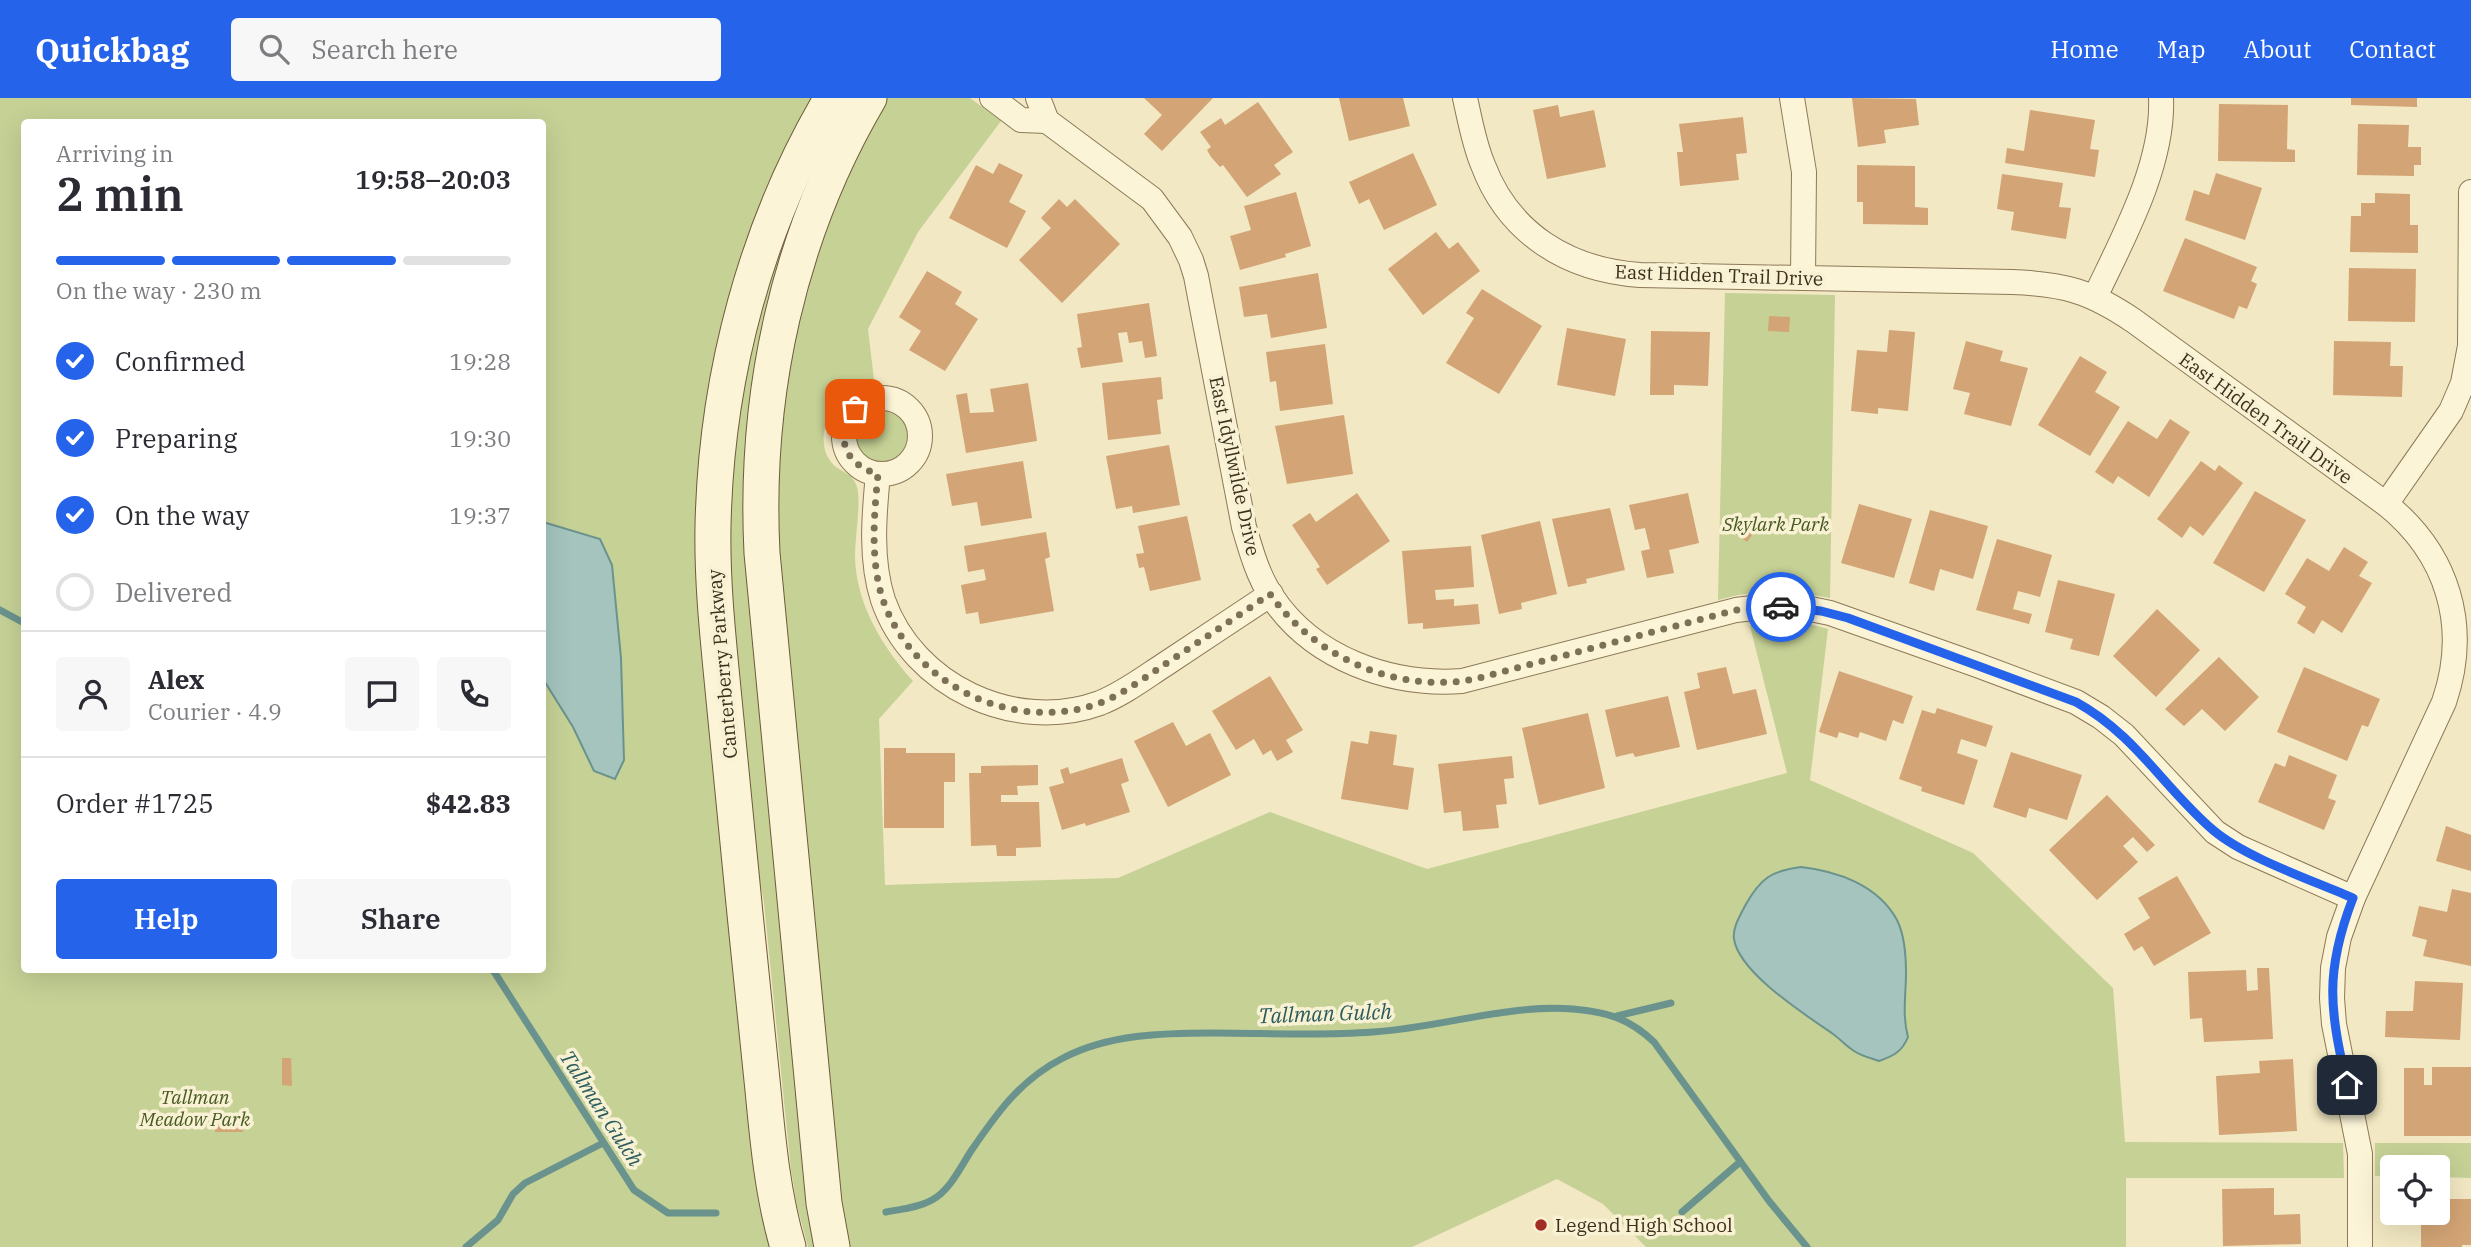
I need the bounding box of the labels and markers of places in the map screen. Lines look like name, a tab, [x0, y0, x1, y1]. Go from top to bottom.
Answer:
pin	[825, 379, 885, 439]
pin	[2317, 1055, 2377, 1115]
place label: Legend High School	[1555, 1213, 1733, 1237]
marker: Legend High School	[1533, 1217, 1549, 1233]

